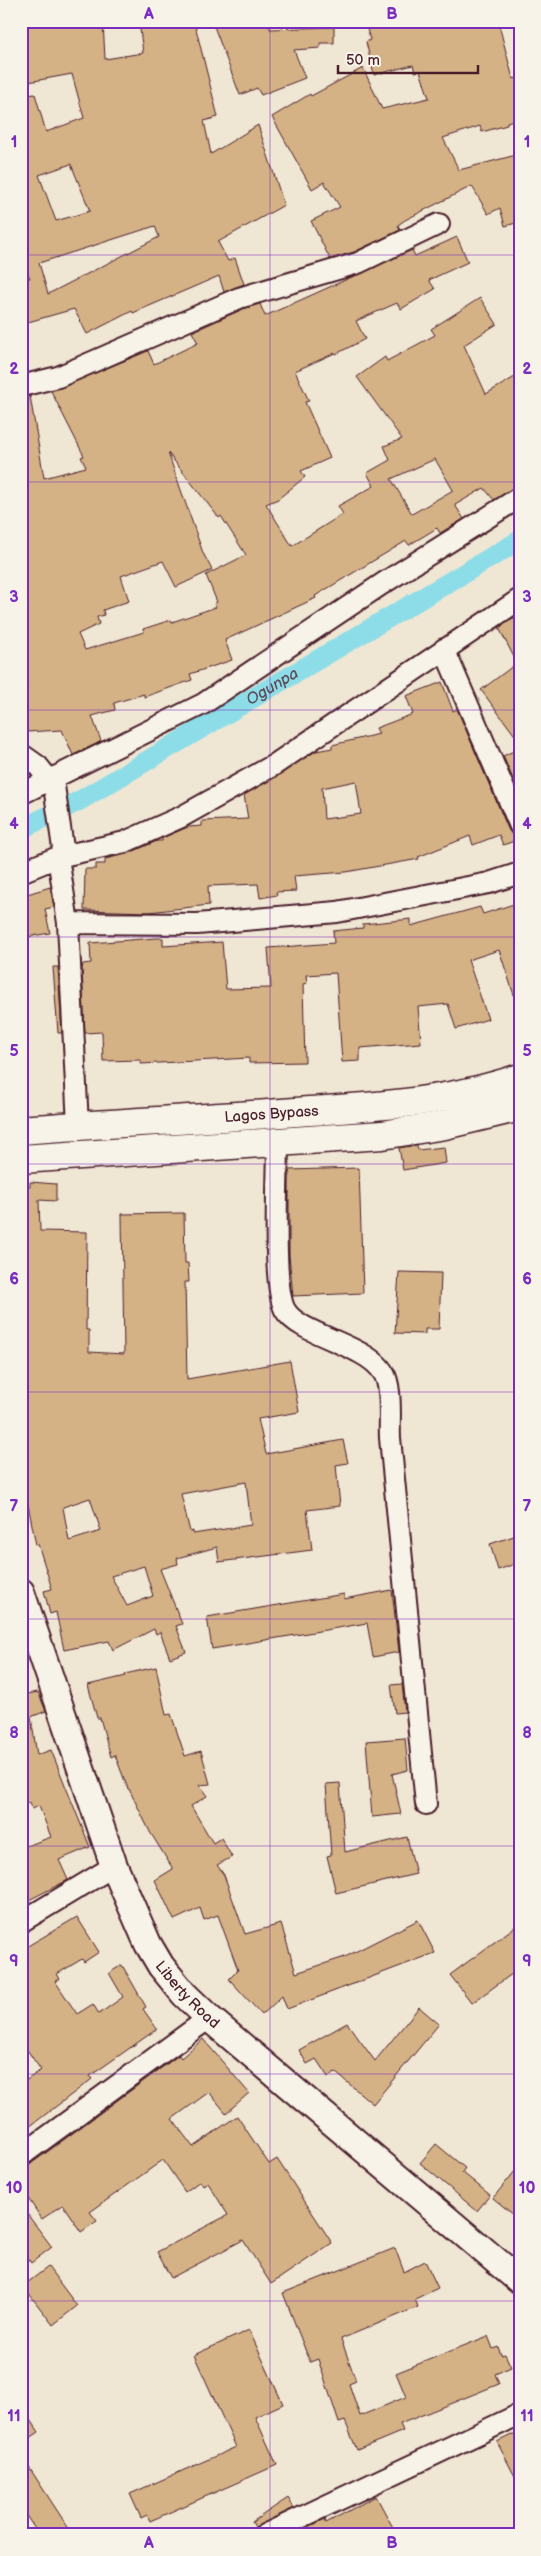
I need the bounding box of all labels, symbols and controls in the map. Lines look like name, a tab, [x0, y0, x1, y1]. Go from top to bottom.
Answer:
text: A	[143, 5, 154, 24]
text: B	[386, 5, 398, 24]
scale bar	[338, 42, 478, 74]
text: 50 m	[346, 51, 380, 70]
text: 1	[11, 133, 17, 152]
text: 1	[524, 133, 530, 152]
text: 2	[9, 360, 19, 379]
text: 2	[522, 360, 532, 379]
text: 3	[9, 588, 19, 607]
text: 3	[522, 588, 532, 607]
water label: Ogunpa	[243, 664, 302, 709]
text: 4	[9, 815, 19, 834]
text: 4	[522, 815, 532, 834]
text: 5	[9, 1042, 19, 1061]
text: 5	[522, 1042, 532, 1061]
street label: Lagos Bypass	[224, 1101, 320, 1126]
text: 6	[9, 1270, 19, 1289]
text: 6	[522, 1270, 532, 1289]
text: 7	[10, 1497, 19, 1516]
text: 7	[523, 1497, 532, 1516]
text: 8	[9, 1724, 19, 1743]
text: 8	[522, 1724, 532, 1743]
text: 9	[9, 1952, 19, 1971]
text: 9	[522, 1952, 532, 1971]
street label: Liberty Road	[151, 1957, 224, 2032]
text: 10	[6, 2179, 22, 2198]
text: 10	[519, 2179, 535, 2198]
text: 11	[7, 2407, 21, 2426]
text: 11	[520, 2407, 534, 2426]
text: A	[143, 2534, 154, 2553]
text: B	[386, 2534, 398, 2553]

